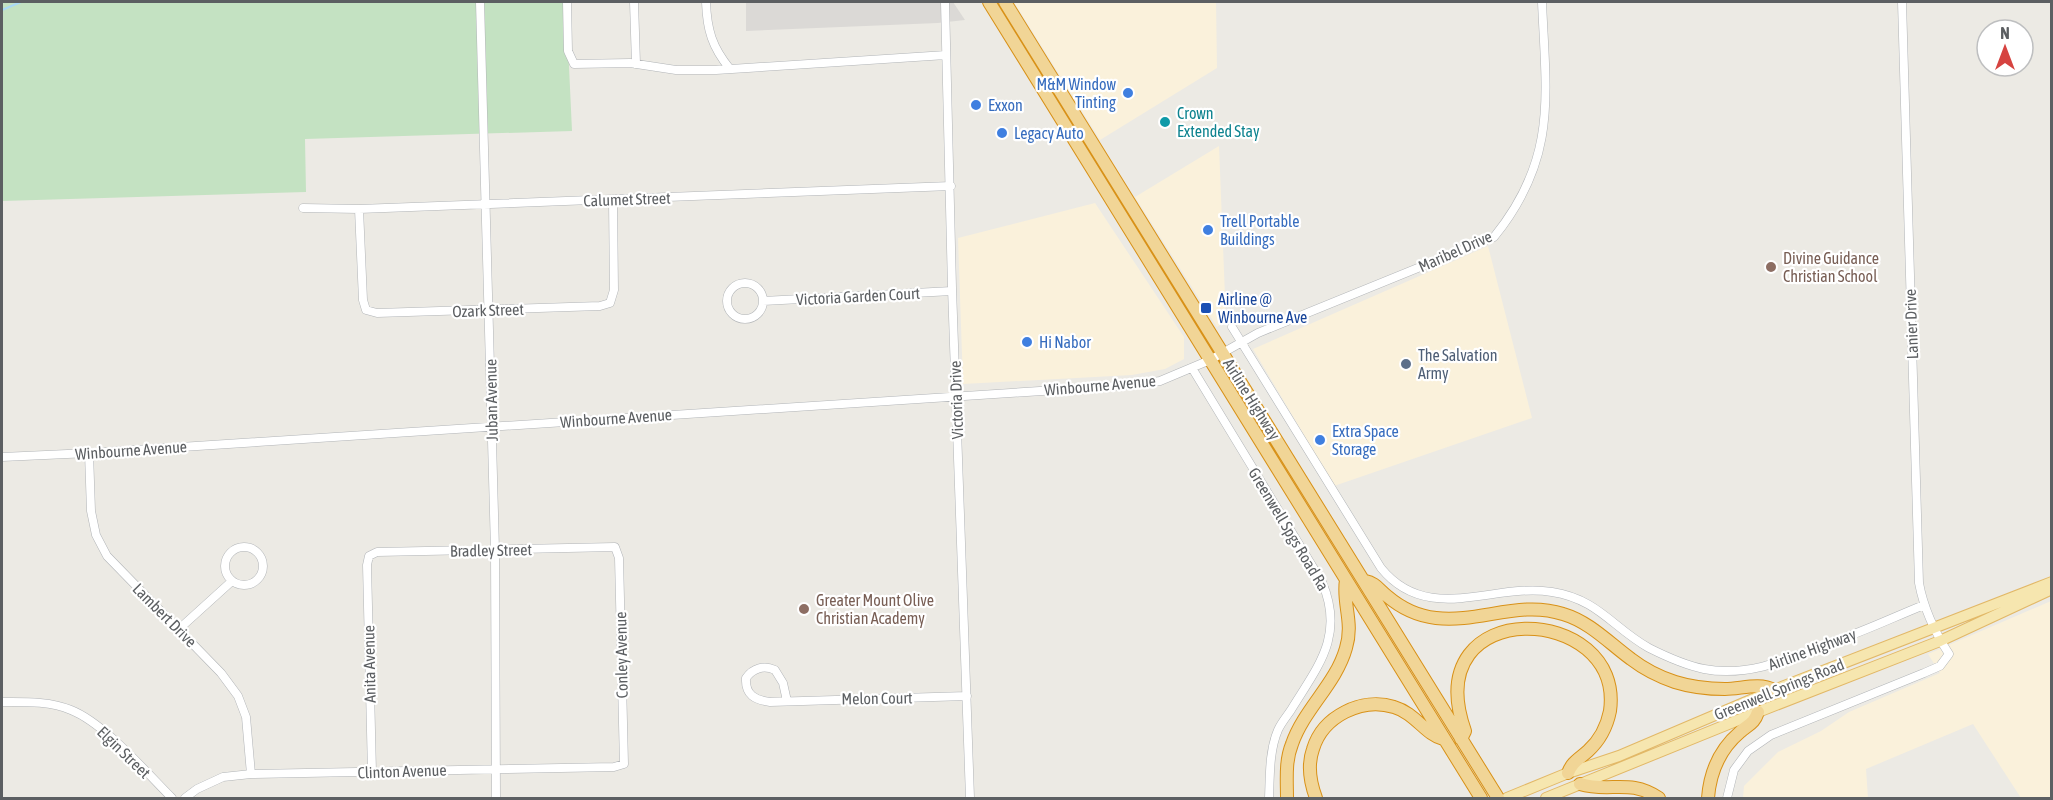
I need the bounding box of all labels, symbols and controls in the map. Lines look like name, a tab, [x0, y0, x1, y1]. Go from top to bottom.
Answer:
north arrow	[1975, 18, 2035, 78]
text: N	[2000, 24, 2010, 42]
place label: M&M Window Tinting	[1037, 75, 1116, 112]
marker: M&M Window Tinting	[1121, 86, 1135, 100]
place label: Exxon	[988, 96, 1023, 114]
marker: Exxon	[969, 98, 983, 112]
place label: Crown Extended Stay	[1177, 104, 1260, 141]
marker: Crown Extended Stay	[1158, 115, 1172, 129]
place label: Legacy Auto	[1014, 124, 1084, 143]
marker: Legacy Auto	[995, 126, 1009, 140]
street label: Calumet Street	[583, 188, 671, 210]
place label: Trell Portable Buildings	[1220, 212, 1299, 249]
marker: Trell Portable Buildings	[1201, 223, 1215, 237]
street label: Maribel Drive	[1415, 227, 1495, 275]
place label: Divine Guidance Christian School	[1783, 249, 1879, 285]
marker: Divine Guidance Christian School	[1764, 260, 1778, 274]
street label: Victoria Garden Court	[795, 284, 921, 308]
street label: Lanier Drive	[1901, 289, 1921, 359]
place label: Airline @ Winbourne Ave	[1218, 290, 1307, 326]
street label: Ozark Street	[452, 300, 524, 320]
marker: Airline @ Winbourne Ave	[1199, 301, 1213, 315]
place label: Hi Nabor	[1039, 333, 1091, 351]
marker: Hi Nabor	[1020, 335, 1034, 349]
place label: The Salvation Army	[1418, 346, 1498, 383]
street label: Airline Highway	[1219, 355, 1284, 444]
marker: The Salvation Army	[1399, 357, 1413, 371]
street label: Juban Avenue	[481, 359, 501, 441]
street label: Victoria Drive	[946, 360, 966, 440]
street label: Winbourne Avenue	[1043, 371, 1157, 399]
street label: Winbourne Avenue	[559, 405, 673, 431]
place label: Extra Space Storage	[1332, 422, 1399, 459]
marker: Extra Space Storage	[1313, 433, 1327, 447]
street label: Winbourne Avenue	[74, 437, 188, 463]
street label: Greenwell Spgs Road Ra	[1244, 464, 1333, 594]
street label: Bradley Street	[450, 540, 533, 561]
street label: Lambert Drive	[129, 579, 201, 651]
place label: Greater Mount Olive Christian Academy	[816, 591, 934, 628]
marker: Greater Mount Olive Christian Academy	[797, 602, 811, 616]
street label: Conley Avenue	[611, 611, 632, 699]
street label: Anita Avenue	[359, 625, 379, 703]
street label: Airline Highway	[1765, 625, 1859, 674]
street label: Greenwell Springs Road	[1711, 655, 1847, 724]
street label: Melon Court	[841, 688, 913, 708]
street label: Elgin Street	[93, 722, 154, 783]
street label: Clinton Avenue	[357, 760, 447, 782]

